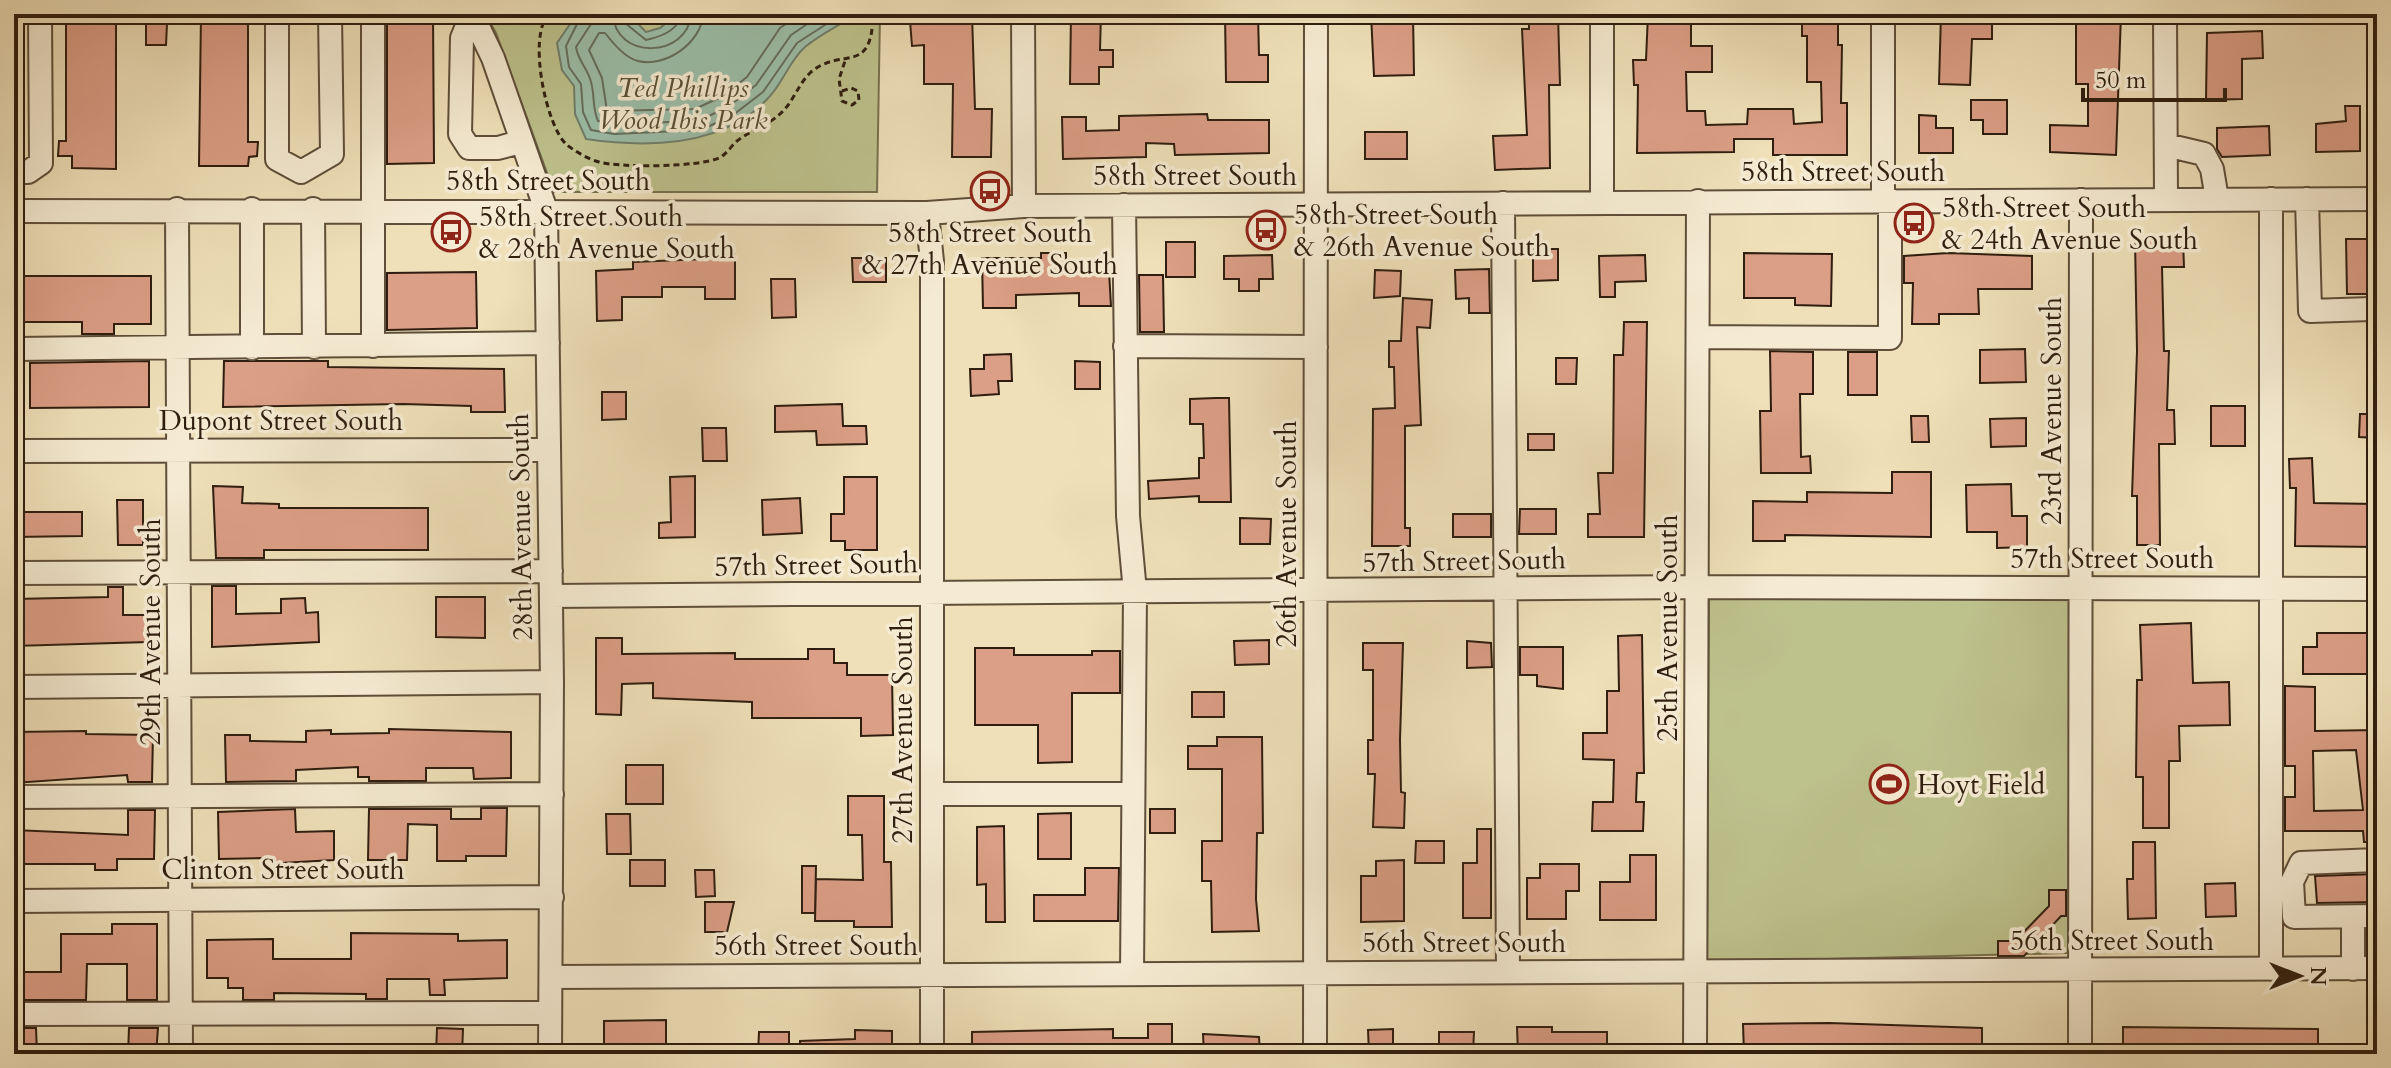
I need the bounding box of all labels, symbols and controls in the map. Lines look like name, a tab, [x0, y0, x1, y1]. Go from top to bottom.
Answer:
scale bar	[2083, 52, 2225, 102]
text: 50 m	[2095, 64, 2147, 97]
park label: Ted Phillips Wood Ibis Park	[598, 69, 768, 139]
street label: 58th Street South	[1741, 153, 1945, 191]
street label: 58th Street South	[1093, 157, 1297, 195]
street label: 58th Street South	[446, 162, 650, 200]
bus stop icon: 58th Street South & 27th Avenue South	[969, 170, 1011, 212]
place label: 58th Street South & 24th Avenue South	[1942, 189, 2198, 259]
place label: 58th Street South & 26th Avenue South	[1294, 196, 1550, 266]
place label: 58th Street South & 28th Avenue South	[479, 198, 735, 268]
bus stop icon: 58th Street South & 24th Avenue South	[1893, 202, 1935, 244]
bus stop icon: 58th Street South & 26th Avenue South	[1245, 209, 1287, 251]
bus stop icon: 58th Street South & 28th Avenue South	[430, 211, 472, 253]
place label: 58th Street South & 27th Avenue South	[862, 214, 1118, 284]
street label: 23rd Avenue South	[2033, 297, 2071, 525]
street label: Dupont Street South	[159, 402, 403, 440]
street label: 28th Avenue South	[500, 413, 542, 641]
street label: 26th Avenue South	[1268, 420, 1306, 648]
street label: 25th Avenue South	[1649, 514, 1687, 742]
street label: 29th Avenue South	[132, 518, 170, 746]
street label: 57th Street South	[1362, 540, 1566, 582]
street label: 57th Street South	[2010, 540, 2214, 578]
street label: 57th Street South	[714, 544, 918, 586]
street label: 27th Avenue South	[884, 616, 922, 844]
sports icon: Hoyt Field	[1868, 763, 1910, 805]
place label: Hoyt Field	[1917, 766, 2045, 804]
street label: Clinton Street South	[161, 851, 405, 889]
street label: 56th Street South	[2010, 922, 2214, 960]
street label: 56th Street South	[1362, 924, 1566, 962]
street label: 56th Street South	[714, 927, 918, 965]
north arrow	[2259, 936, 2339, 1016]
text: N	[2303, 966, 2333, 986]

